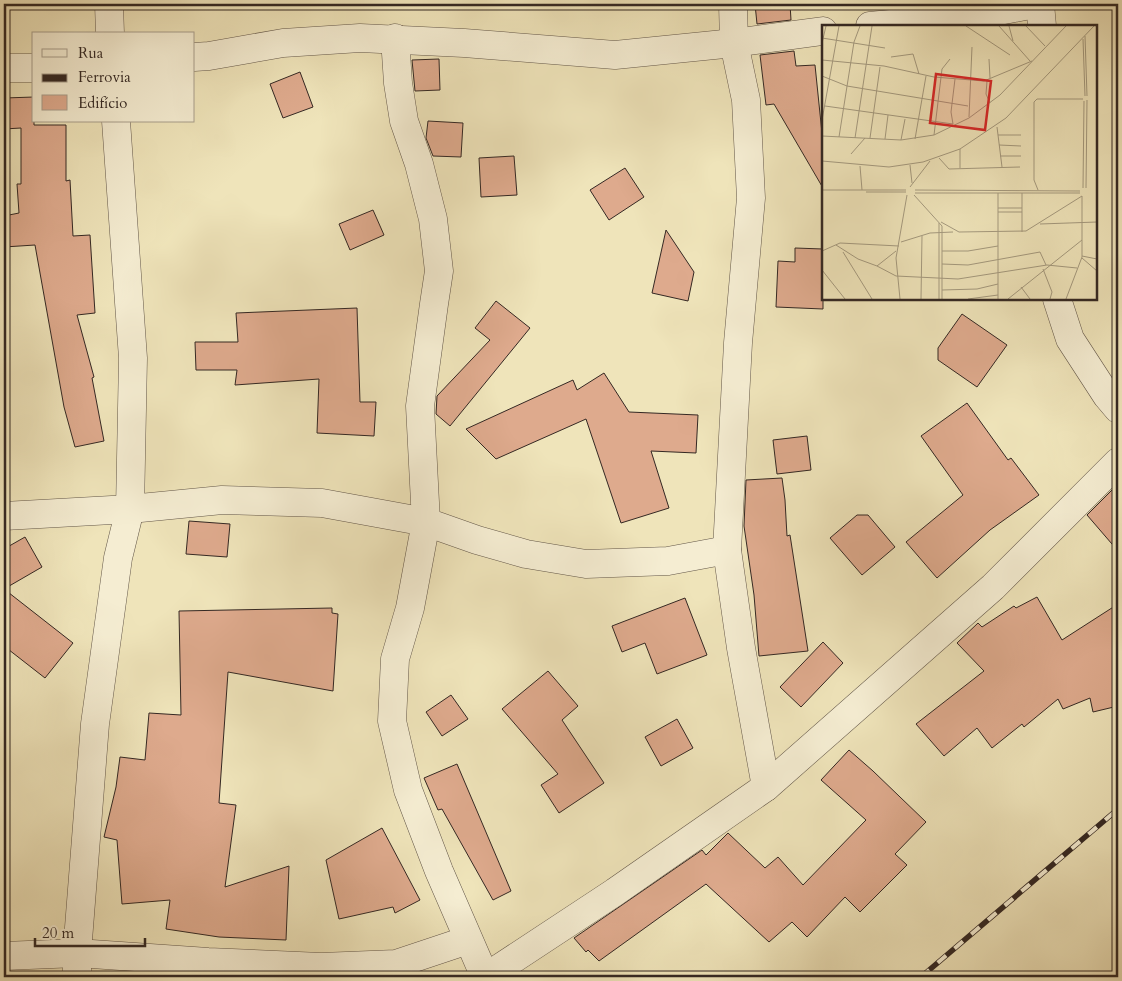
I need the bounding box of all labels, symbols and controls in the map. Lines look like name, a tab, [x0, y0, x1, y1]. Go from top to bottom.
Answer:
inset map	[822, 25, 1097, 300]
legend	[32, 32, 195, 122]
text: Rua	[78, 43, 104, 63]
text: Ferrovia	[78, 67, 131, 87]
text: Edifício	[78, 93, 127, 113]
scale bar	[35, 916, 145, 948]
text: 20 m	[42, 923, 74, 943]

